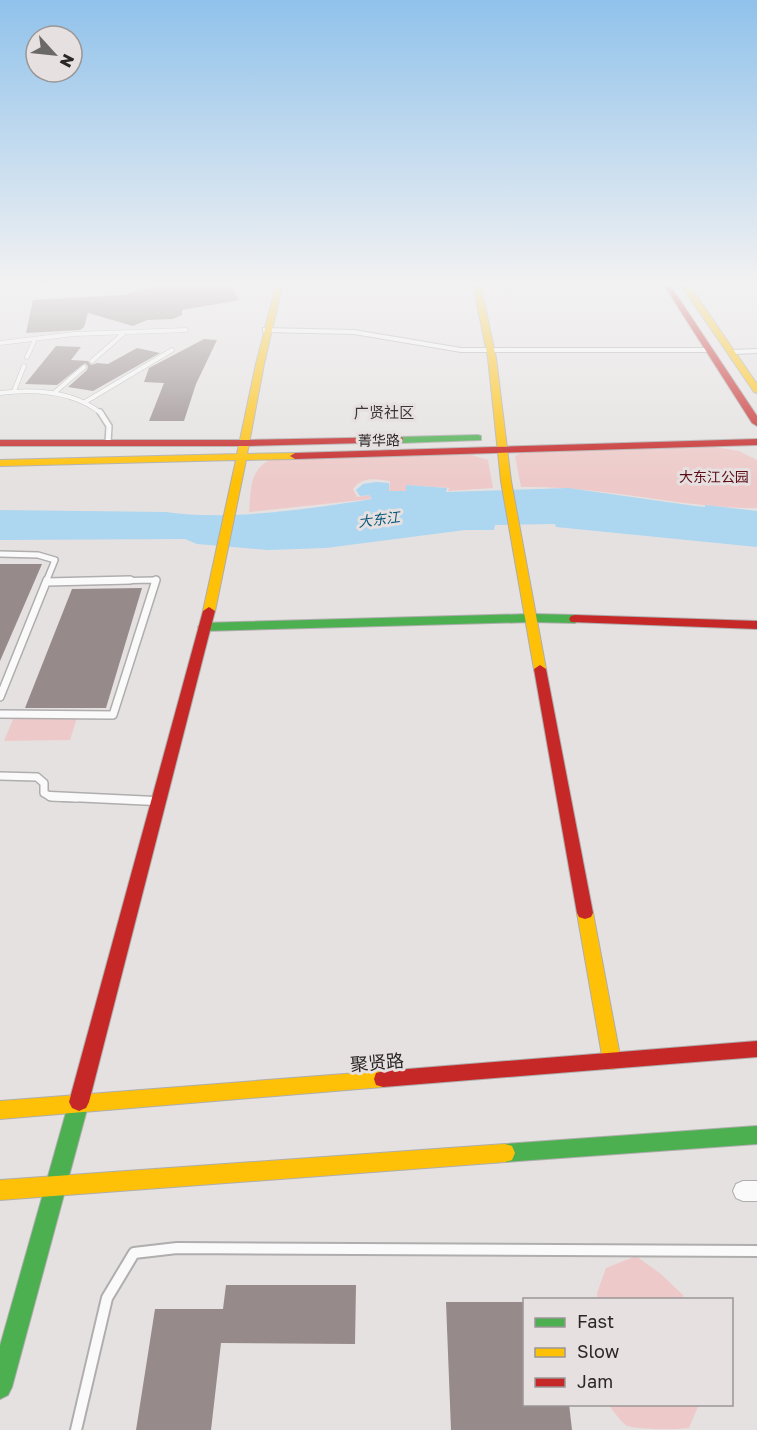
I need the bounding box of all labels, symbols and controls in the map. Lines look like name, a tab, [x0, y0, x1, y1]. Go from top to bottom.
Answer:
north arrow	[24, 24, 84, 84]
text: N	[56, 51, 79, 71]
district label: 广贤社区	[354, 403, 414, 421]
street label: 菁华路	[358, 431, 400, 449]
park label: 大东江公园	[679, 468, 749, 485]
water label: 大东江	[357, 508, 403, 530]
street label: 聚贤路	[349, 1049, 405, 1075]
legend	[523, 1298, 733, 1406]
text: Fast	[577, 1310, 614, 1332]
text: Slow	[577, 1340, 620, 1362]
text: Jam	[577, 1370, 613, 1392]

